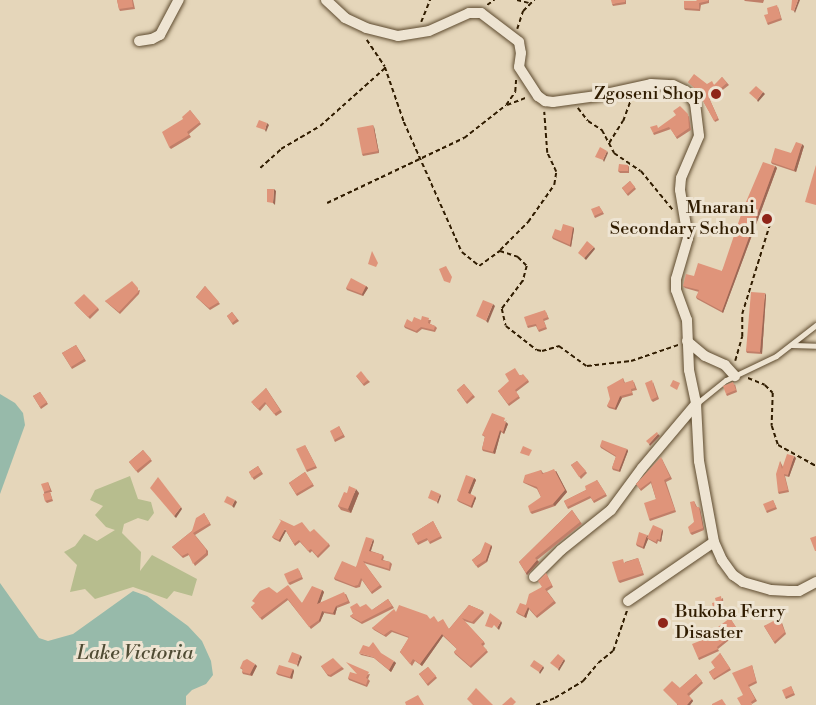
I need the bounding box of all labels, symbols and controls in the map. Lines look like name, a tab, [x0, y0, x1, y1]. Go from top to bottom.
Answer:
place label: Zgoseni Shop	[594, 83, 704, 105]
marker: Zgoseni Shop	[709, 87, 723, 101]
place label: Mnarani Secondary School	[610, 198, 755, 240]
marker: Mnarani Secondary School	[760, 212, 774, 226]
place label: Bukoba Ferry Disaster	[675, 602, 785, 644]
marker: Bukoba Ferry Disaster	[656, 616, 670, 630]
water label: Lake Victoria	[77, 641, 193, 665]

